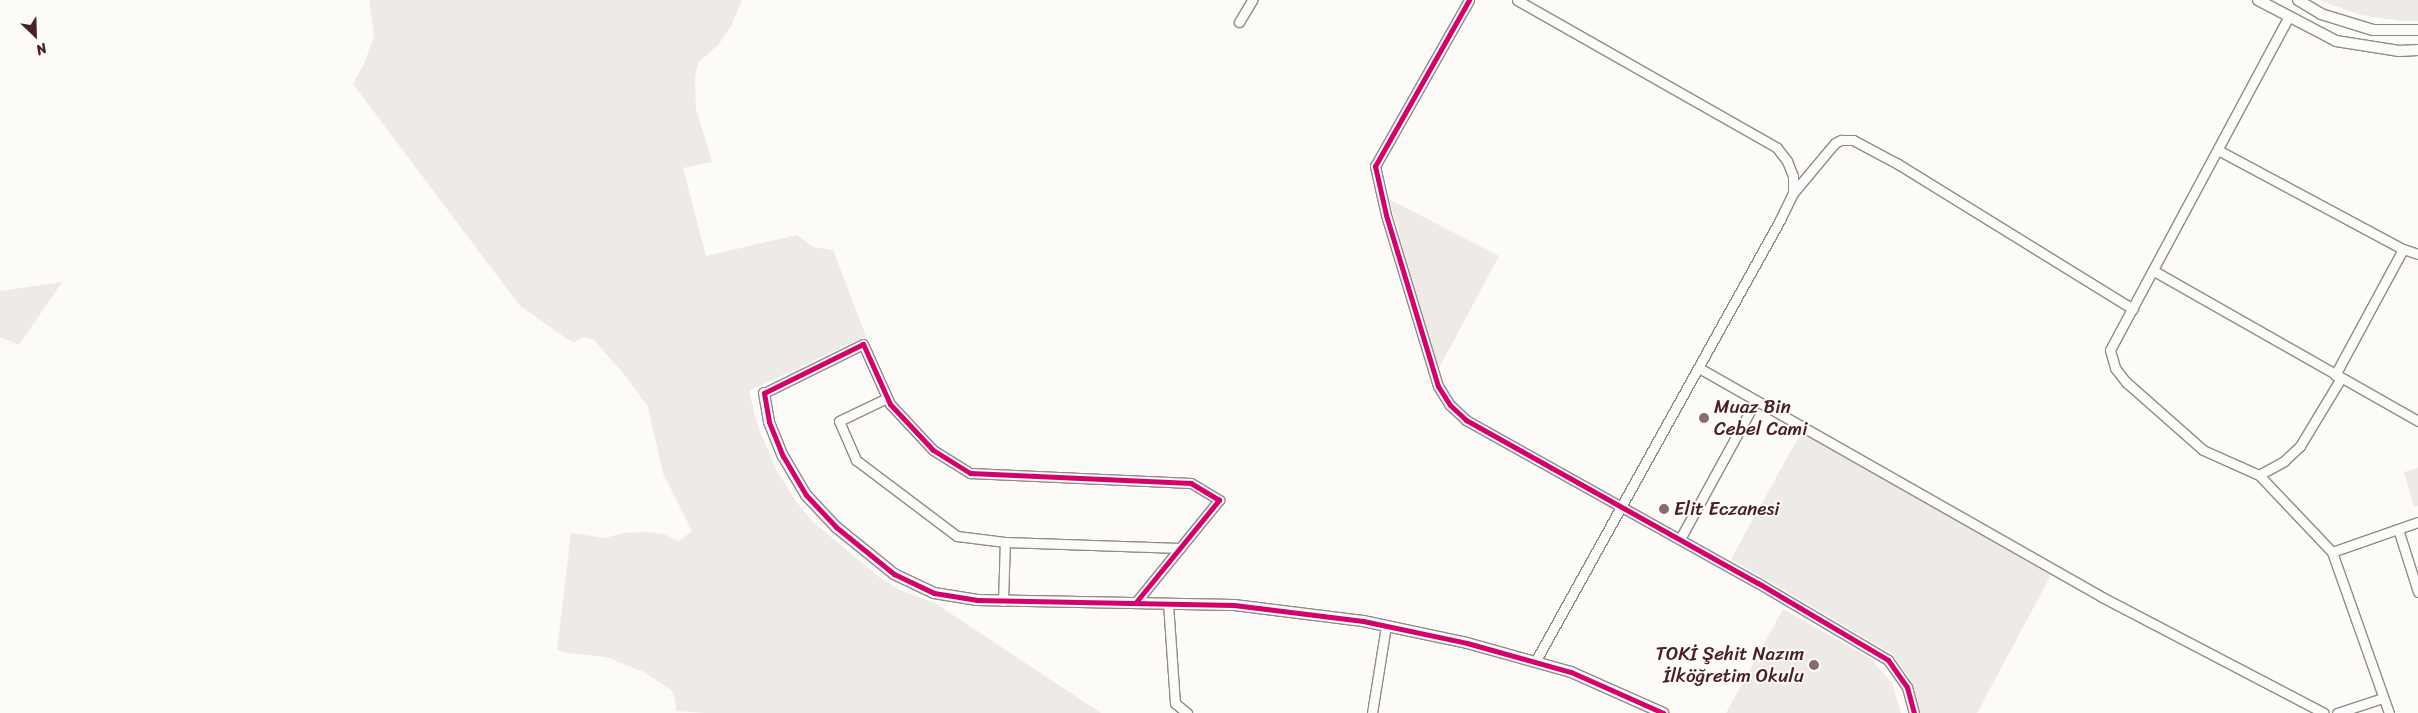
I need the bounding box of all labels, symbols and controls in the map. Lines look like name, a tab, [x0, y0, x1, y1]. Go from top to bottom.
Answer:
north arrow	[10, 10, 60, 60]
text: N	[32, 36, 51, 63]
place label: Muaz Bin Cebel Cami	[1714, 396, 1807, 440]
marker: Muaz Bin Cebel Cami	[1698, 412, 1710, 424]
place label: Elit Eczanesi	[1674, 498, 1781, 520]
marker: Elit Eczanesi	[1658, 503, 1670, 515]
place label: TOKİ Şehit Nazım İlköğretim Okulu	[1655, 643, 1804, 687]
marker: TOKİ Şehit Nazım İlköğretim Okulu	[1808, 659, 1820, 671]

